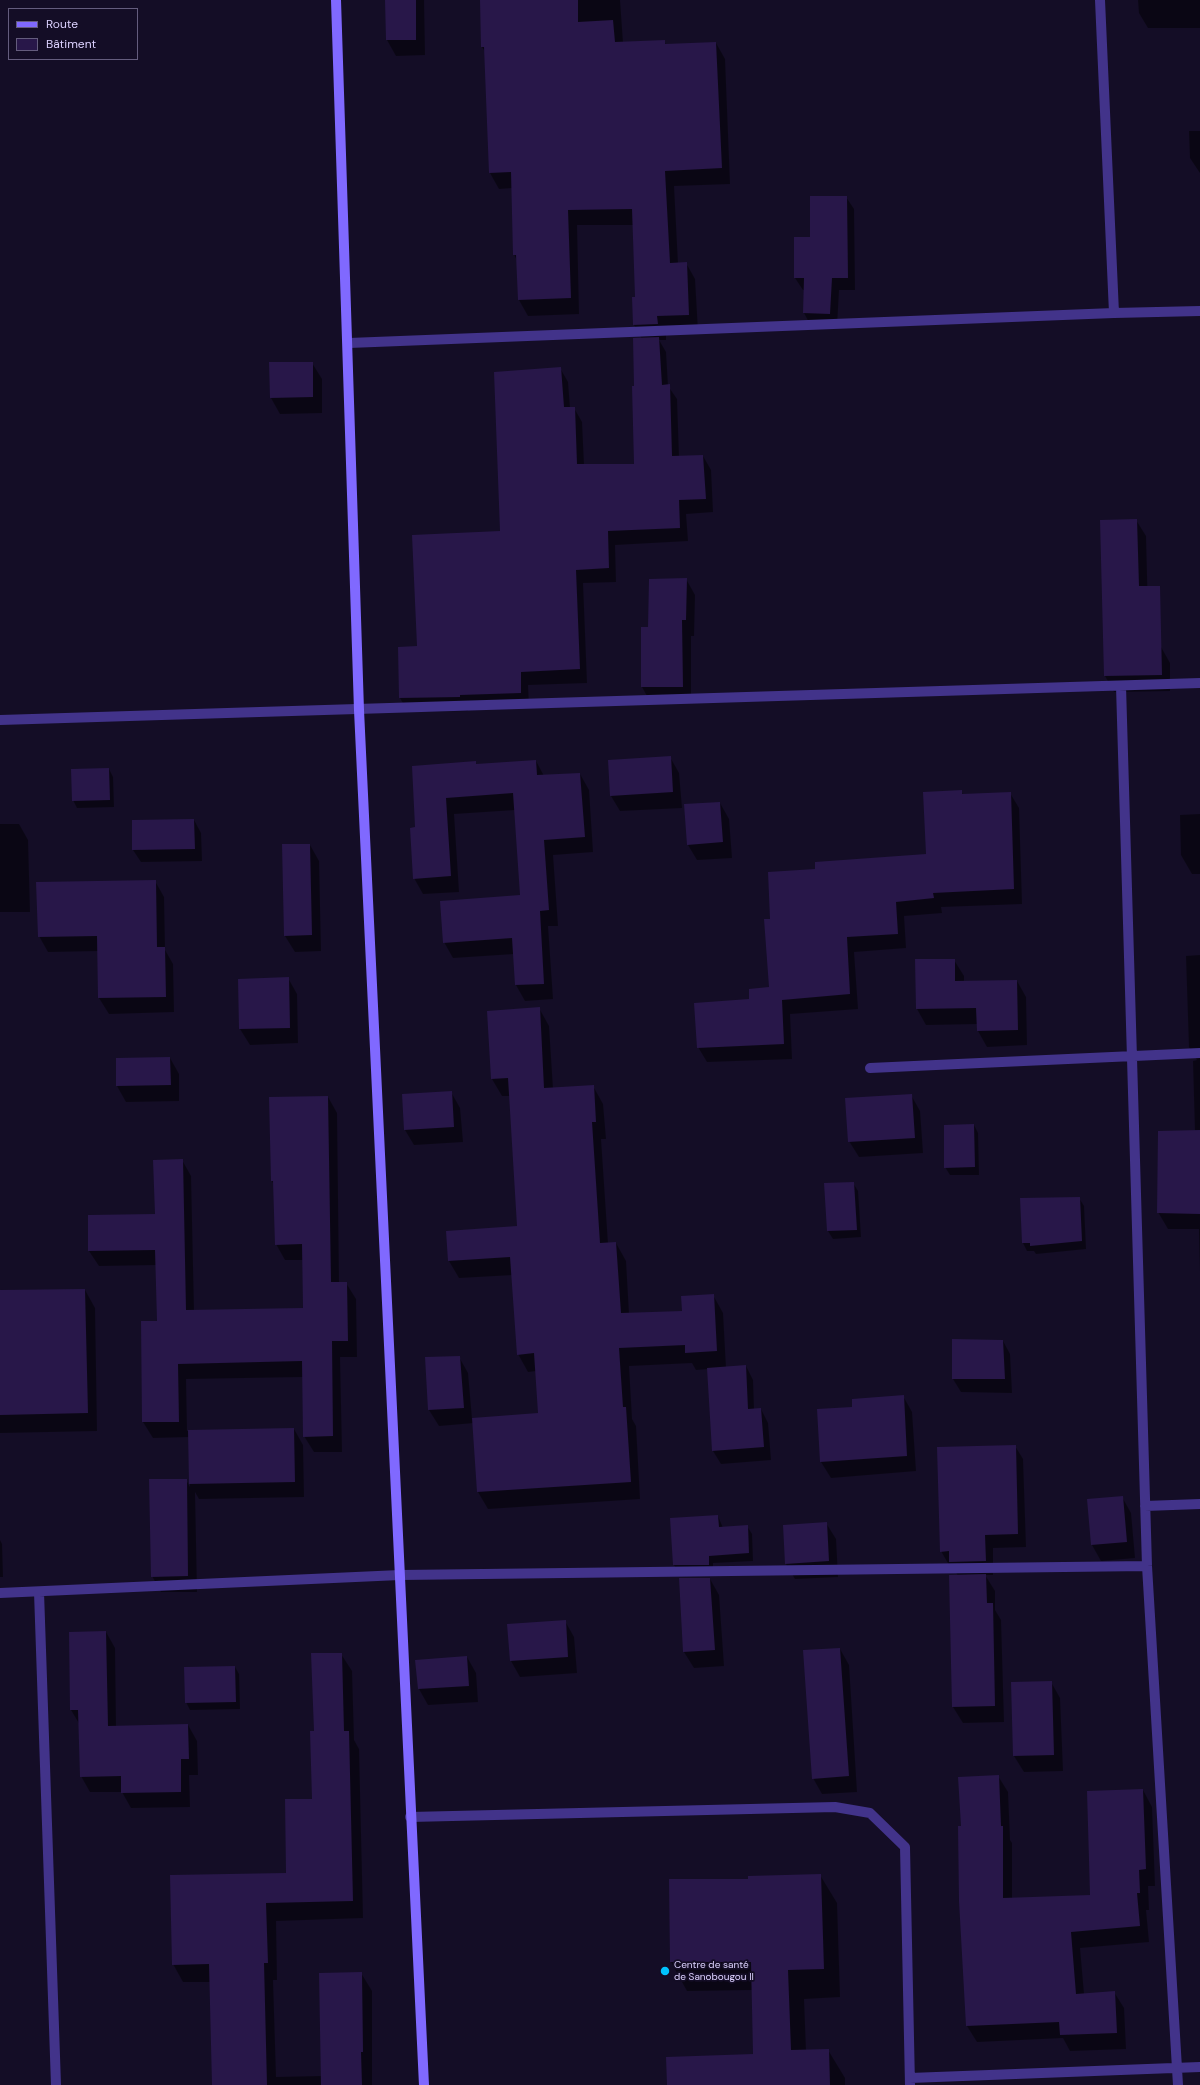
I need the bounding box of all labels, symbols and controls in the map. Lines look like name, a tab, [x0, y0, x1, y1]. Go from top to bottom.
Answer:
legend	[8, 8, 138, 60]
text: Route	[46, 16, 78, 32]
text: Bâtiment	[46, 36, 96, 52]
place label: Centre de santé de Sanobougou II	[674, 1959, 754, 1982]
marker: Centre de santé de Sanobougou II	[659, 1965, 671, 1977]

